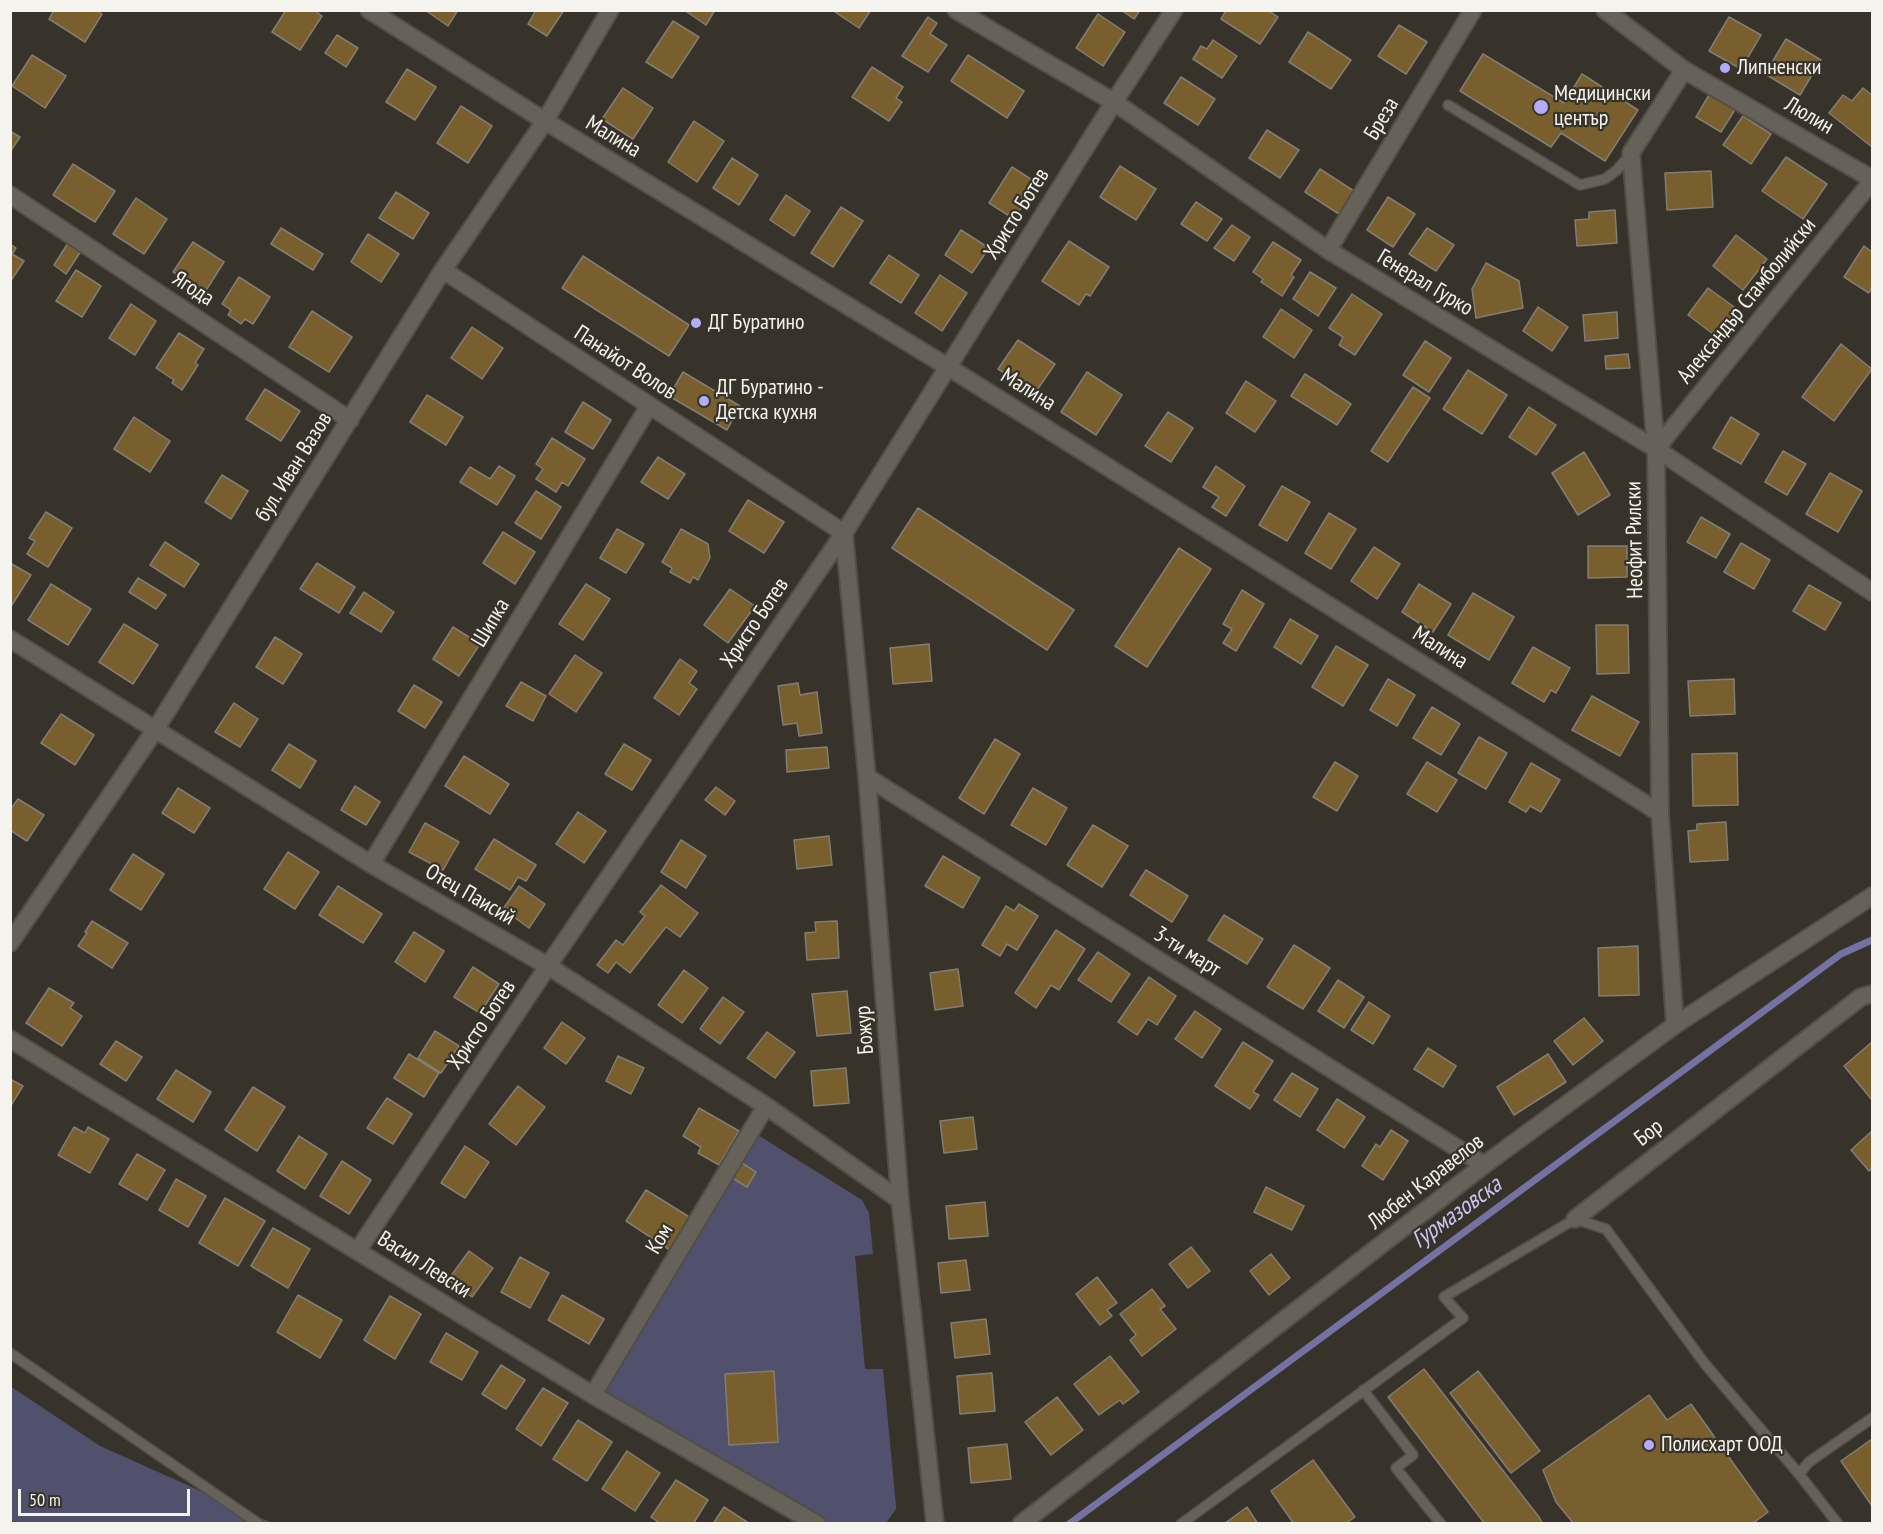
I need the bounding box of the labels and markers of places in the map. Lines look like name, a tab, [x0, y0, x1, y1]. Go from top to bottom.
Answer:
place label: Липненски	[1737, 55, 1821, 81]
marker: Липненски	[1718, 61, 1732, 75]
place label: Медицински център	[1554, 81, 1651, 132]
marker: Медицински център	[1532, 98, 1550, 116]
place label: ДГ Буратино	[708, 310, 805, 336]
marker: ДГ Буратино	[689, 316, 703, 330]
place label: ДГ Буратино - Детска кухня	[716, 375, 824, 427]
marker: ДГ Буратино - Детска кухня	[697, 394, 711, 408]
place label: Полисхарт ООД	[1661, 1432, 1783, 1458]
marker: Полисхарт ООД	[1642, 1438, 1656, 1452]

